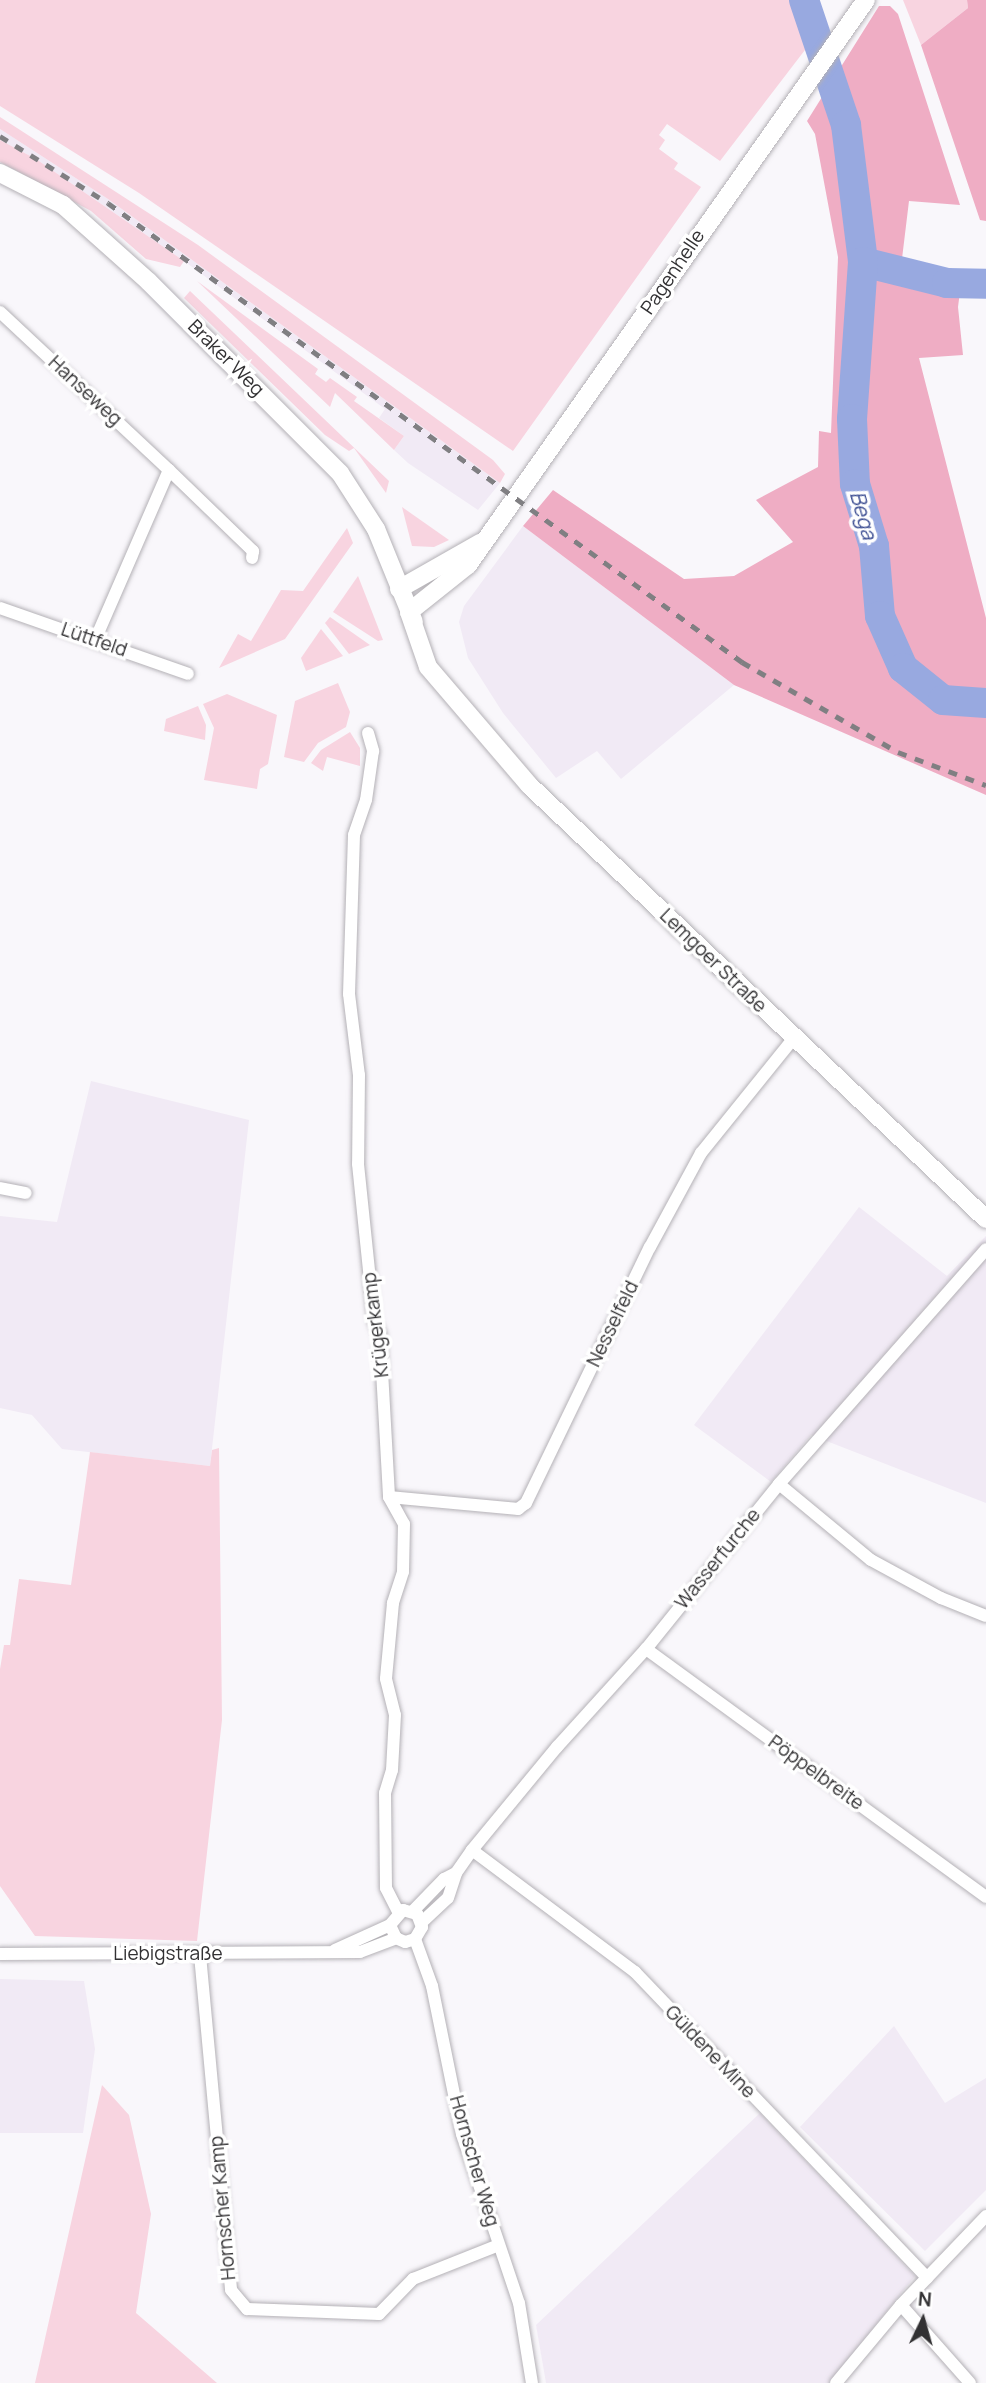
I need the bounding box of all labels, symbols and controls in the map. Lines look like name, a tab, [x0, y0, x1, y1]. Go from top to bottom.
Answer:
street label: Pagenhelle	[636, 225, 710, 319]
street label: Braker Weg	[183, 315, 269, 401]
street label: Hanseweg	[44, 351, 126, 431]
water label: Bega	[845, 488, 883, 542]
street label: Lüttfeld	[58, 618, 130, 662]
street label: Lemgoer Straße	[655, 904, 771, 1018]
street label: Krügerkamp	[358, 1271, 394, 1379]
street label: Nesselfeld	[582, 1277, 644, 1371]
street label: Wasserfurche	[670, 1504, 766, 1614]
street label: Pöppelbreite	[764, 1731, 868, 1815]
street label: Liebigstraße	[113, 1943, 223, 1965]
street label: Güldene Mine	[660, 2001, 760, 2103]
street label: Hornscher Weg	[444, 2093, 504, 2229]
street label: Hornscher Kamp	[205, 2135, 241, 2281]
north arrow	[888, 2285, 958, 2355]
text: N	[917, 2286, 933, 2313]

